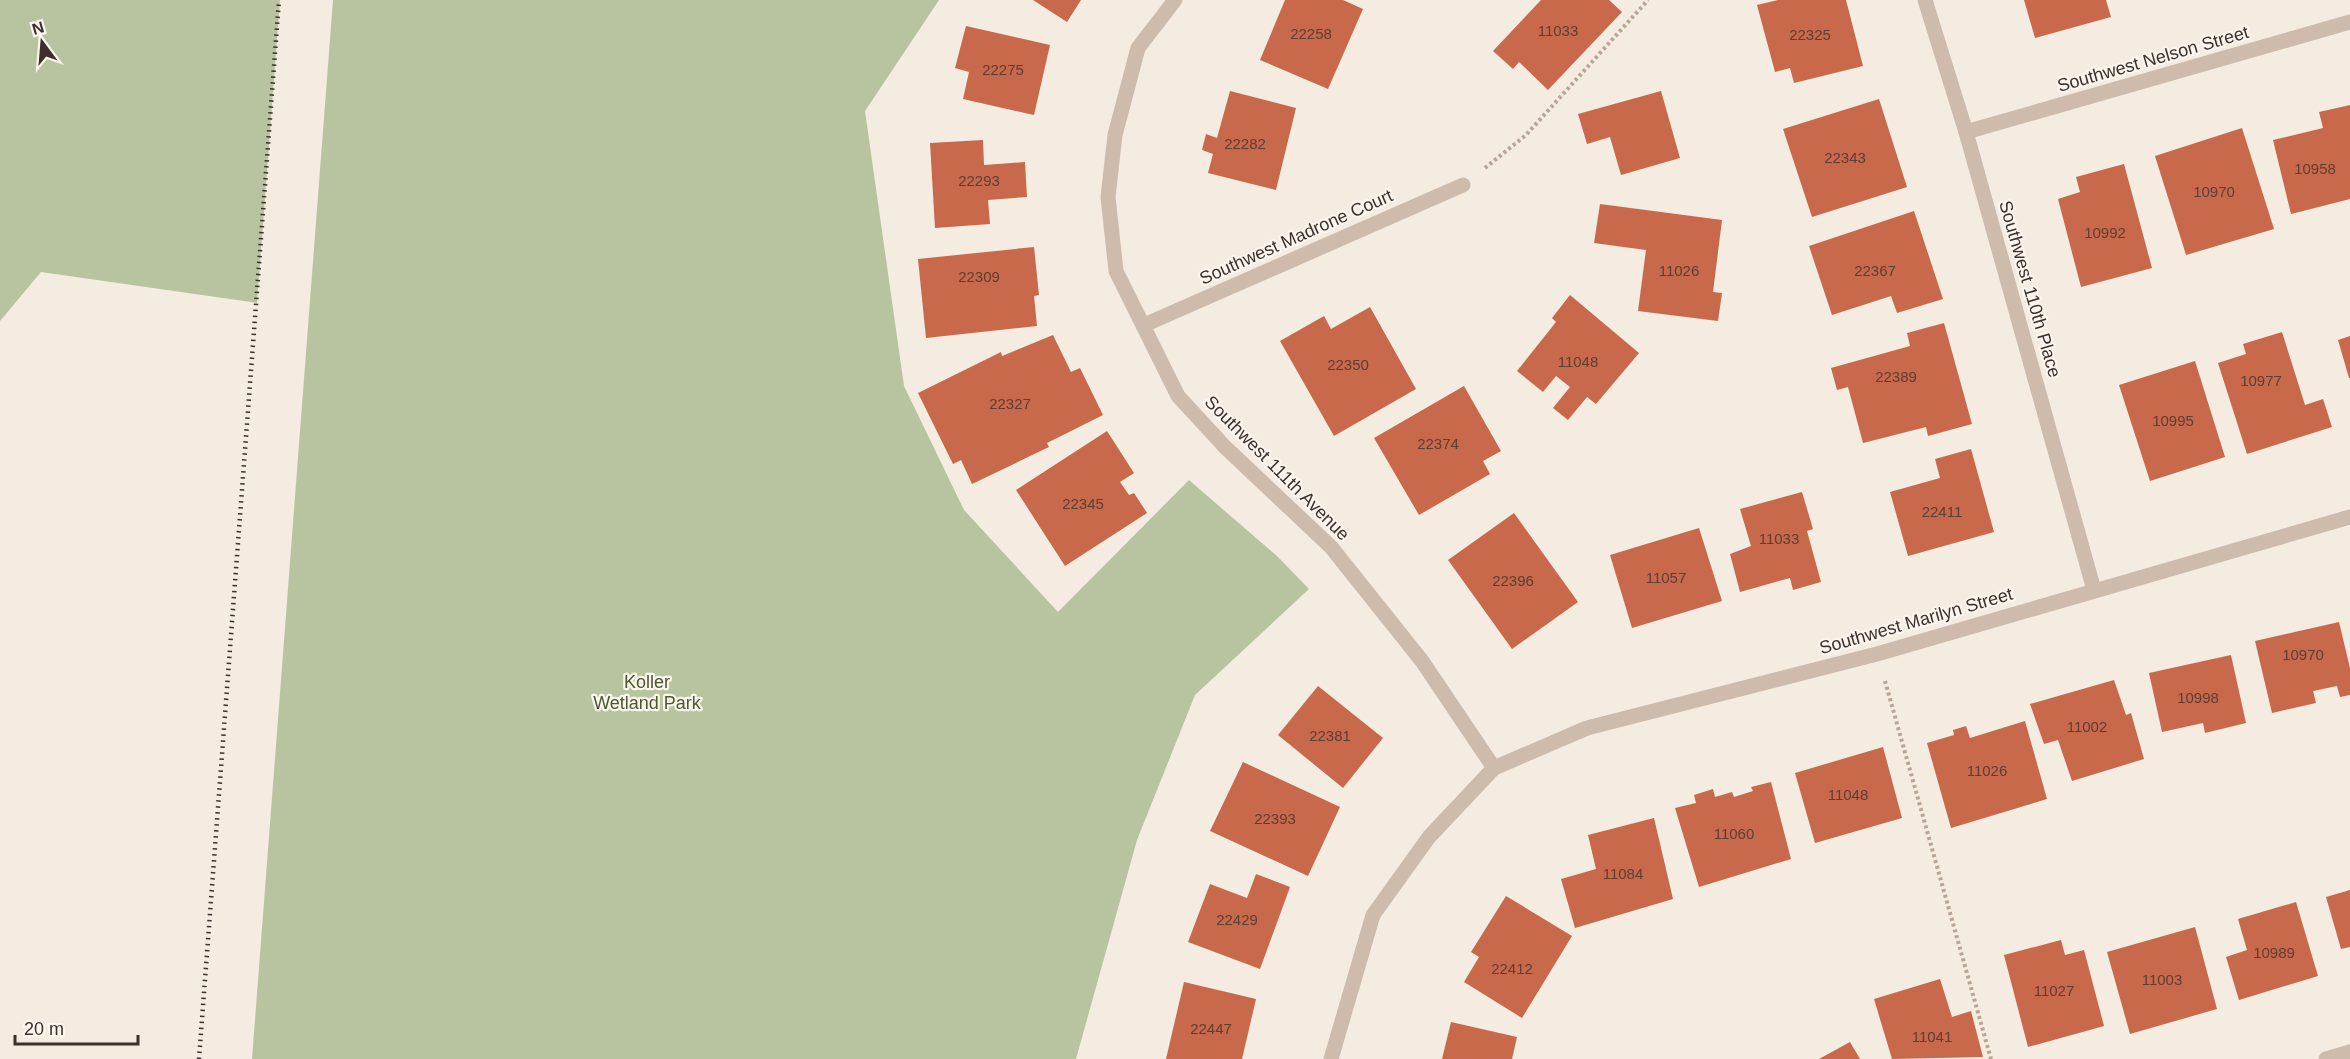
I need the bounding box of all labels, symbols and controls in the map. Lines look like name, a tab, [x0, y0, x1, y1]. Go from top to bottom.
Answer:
north arrow	[12, 12, 72, 72]
text: N	[30, 18, 46, 38]
house number: 11033	[1538, 22, 1578, 39]
street label: Southwest Nelson Street	[2055, 22, 2251, 96]
house number: 22258	[1290, 25, 1332, 42]
house number: 22325	[1789, 26, 1831, 43]
house number: 22275	[982, 61, 1024, 78]
house number: 22282	[1224, 135, 1266, 152]
house number: 22343	[1824, 149, 1866, 166]
house number: 10958	[2294, 160, 2336, 177]
house number: 22293	[958, 172, 1000, 189]
house number: 10970	[2193, 183, 2235, 200]
street label: Southwest Madrone Court	[1196, 185, 1396, 289]
street label: Southwest 110th Place	[1995, 198, 2065, 380]
house number: 10992	[2084, 224, 2126, 241]
house number: 11026	[1659, 262, 1699, 279]
house number: 22367	[1854, 262, 1896, 279]
house number: 22309	[958, 268, 1000, 285]
house number: 11048	[1558, 353, 1598, 370]
house number: 22350	[1327, 356, 1369, 373]
house number: 22389	[1875, 368, 1917, 385]
house number: 10977	[2240, 372, 2282, 389]
street label: Southwest 111th Avenue	[1201, 392, 1353, 544]
house number: 22327	[989, 395, 1031, 412]
house number: 10995	[2152, 412, 2194, 429]
house number: 22374	[1417, 435, 1459, 452]
house number: 22345	[1062, 495, 1104, 512]
house number: 22411	[1922, 503, 1962, 520]
house number: 11033	[1759, 530, 1799, 547]
house number: 11057	[1646, 569, 1686, 586]
house number: 22396	[1492, 572, 1534, 589]
street label: Southwest Marilyn Street	[1817, 584, 2015, 658]
house number: 10970	[2282, 646, 2324, 663]
park label: Koller Wetland Park	[593, 672, 702, 713]
house number: 10998	[2177, 689, 2219, 706]
house number: 11002	[2067, 718, 2107, 735]
house number: 22381	[1309, 727, 1351, 744]
house number: 11026	[1967, 762, 2007, 779]
house number: 11048	[1828, 786, 1868, 803]
house number: 22393	[1254, 810, 1296, 827]
house number: 11060	[1714, 825, 1754, 842]
house number: 11084	[1603, 865, 1643, 882]
house number: 22429	[1216, 911, 1258, 928]
house number: 10989	[2253, 944, 2295, 961]
house number: 22412	[1491, 960, 1533, 977]
house number: 11003	[2142, 971, 2182, 988]
house number: 11027	[2034, 982, 2074, 999]
scale bar	[15, 1008, 138, 1046]
text: 20 m	[24, 1019, 64, 1039]
house number: 22447	[1190, 1020, 1232, 1037]
house number: 11041	[1912, 1028, 1952, 1045]

